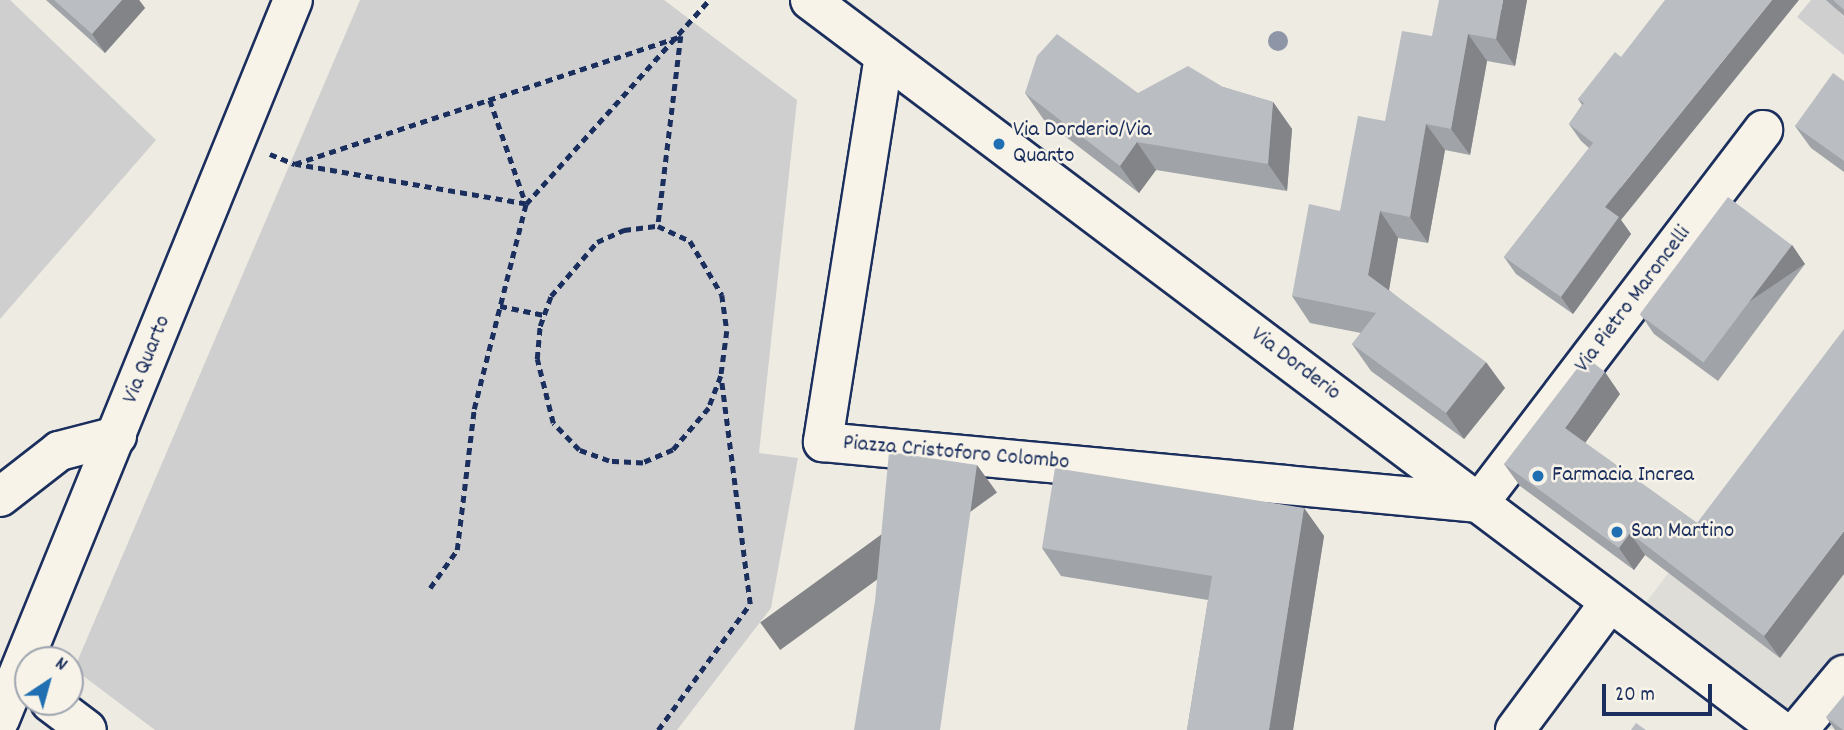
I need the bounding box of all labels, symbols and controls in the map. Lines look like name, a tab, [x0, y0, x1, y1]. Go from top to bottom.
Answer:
place label: Via Dorderio/Via Quarto	[1013, 117, 1151, 171]
marker: Via Dorderio/Via Quarto	[991, 136, 1007, 152]
street label: Via Pietro Maroncelli	[1570, 221, 1698, 379]
street label: Via Quarto	[118, 312, 178, 408]
street label: Via Dorderio	[1244, 322, 1346, 408]
street label: Piazza Cristoforo Colombo	[842, 430, 1070, 478]
place label: Farmacia Increa	[1552, 462, 1694, 490]
marker: Farmacia Increa	[1530, 468, 1546, 484]
place label: San Martino	[1631, 518, 1734, 546]
marker: San Martino	[1609, 524, 1625, 540]
north arrow	[14, 646, 84, 716]
text: N	[49, 652, 72, 679]
scale bar	[1606, 670, 1716, 714]
text: 20 m	[1615, 681, 1655, 711]

